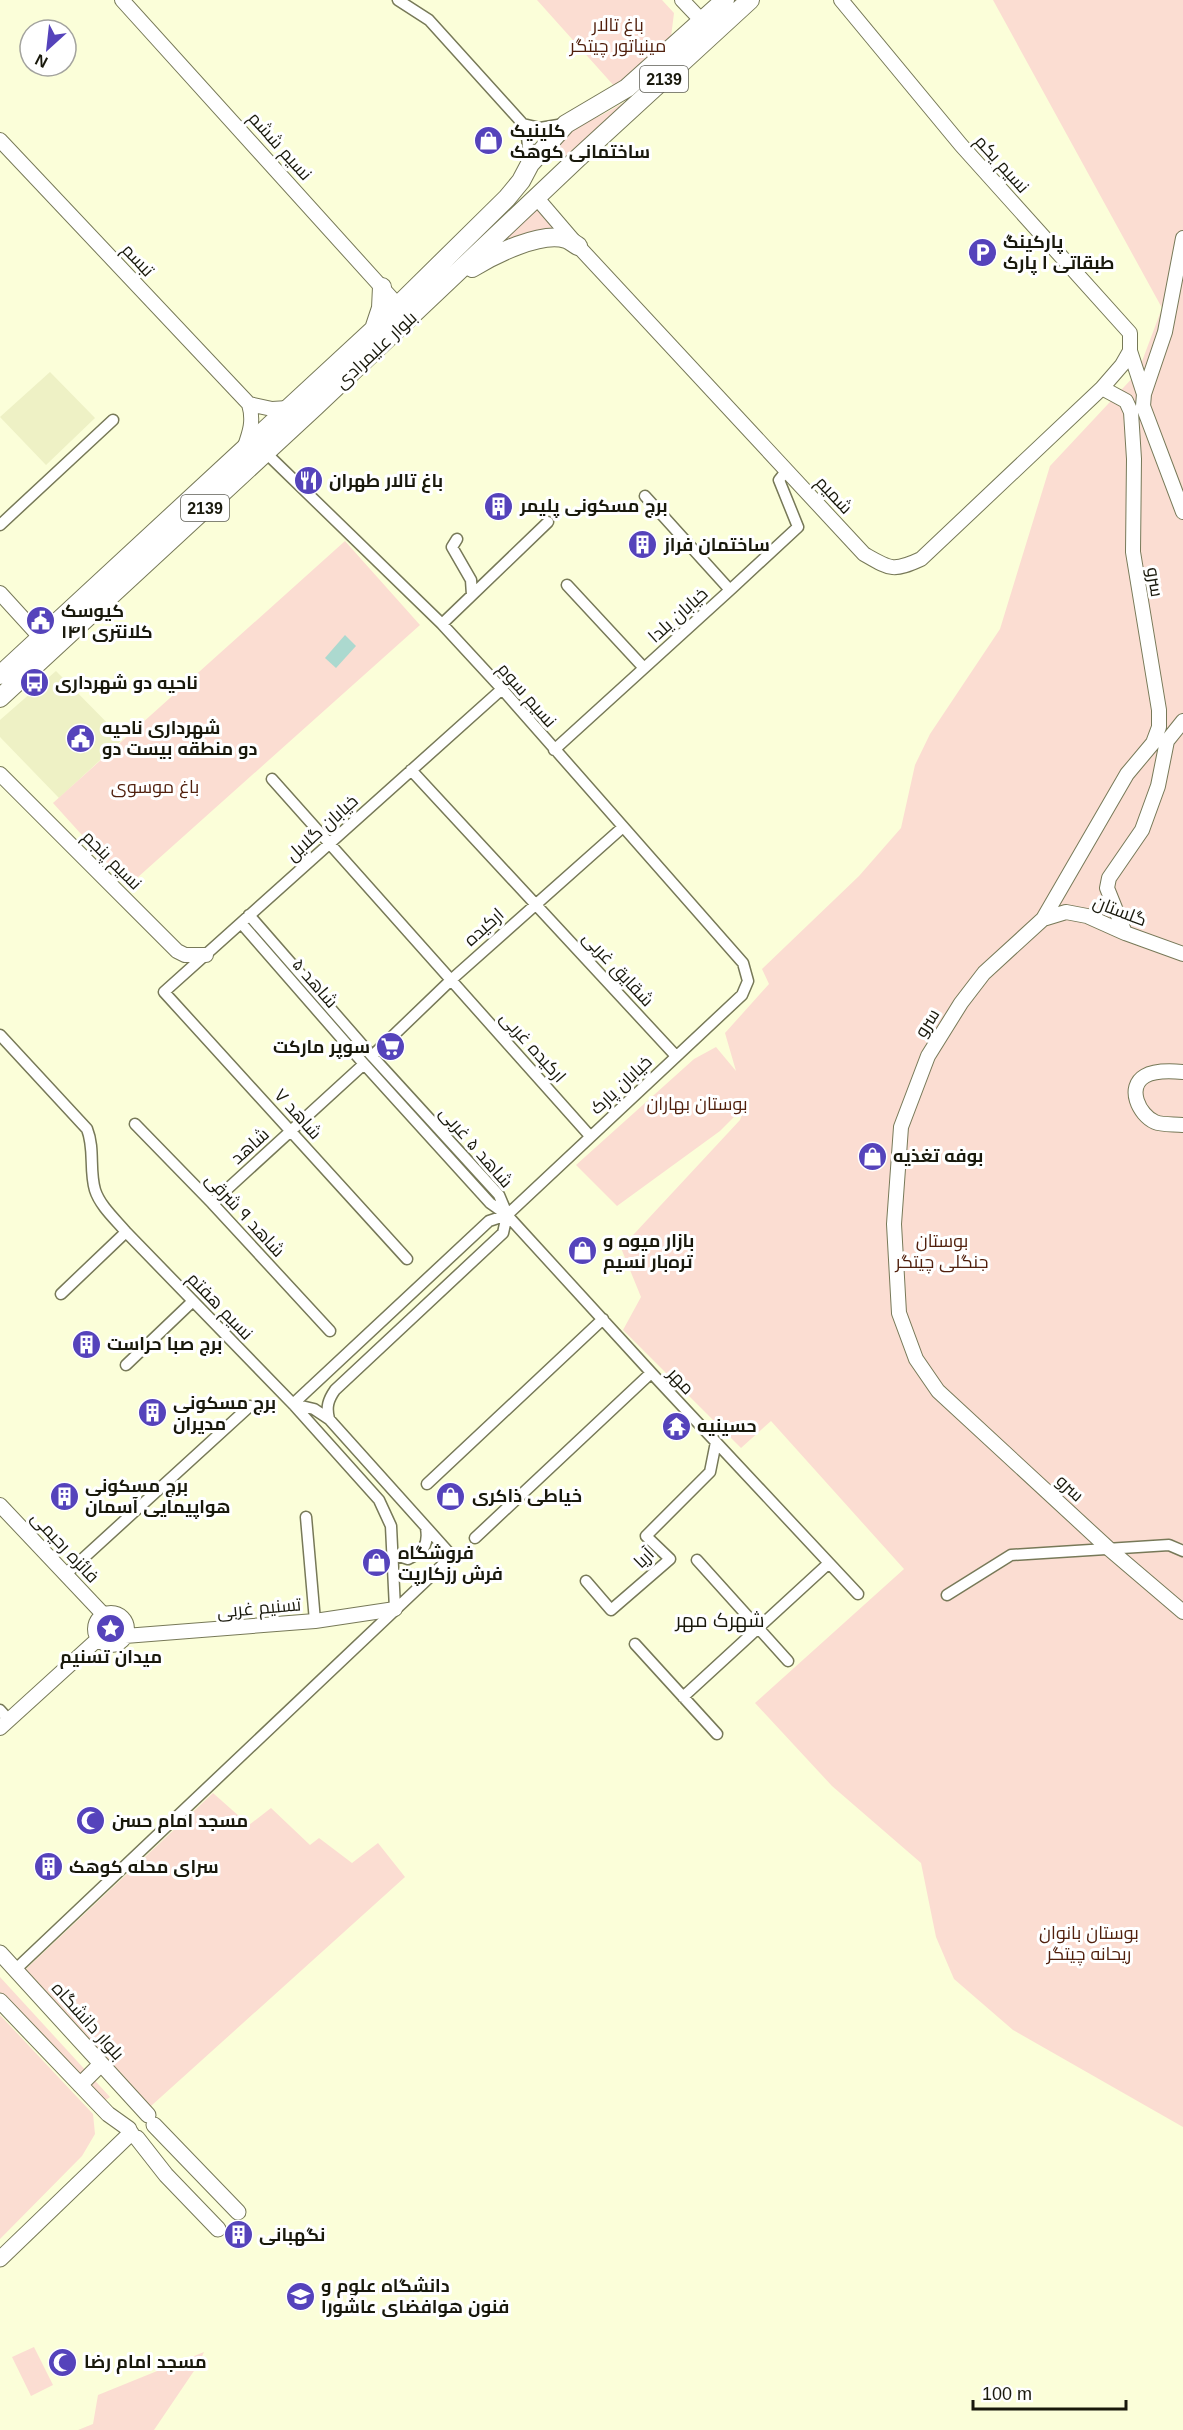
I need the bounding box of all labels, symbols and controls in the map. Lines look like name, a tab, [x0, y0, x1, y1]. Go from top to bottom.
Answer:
park label: باغ تالار مینیاتور چیتگر	[569, 15, 666, 58]
north arrow	[18, 18, 78, 78]
text: N	[32, 51, 50, 71]
road number: 2139	[640, 66, 688, 92]
street label: نسیم ششم	[243, 108, 316, 185]
place label: کلینیک ساختمانی کوهک	[510, 121, 650, 163]
shop icon: کلینیک ساختمانی کوهک	[473, 125, 505, 157]
street label: نسیم یکم	[969, 131, 1033, 198]
place label: پارکینگ طبقاتی ا پارک	[1003, 232, 1114, 275]
parking icon: پارکینگ طبقاتی ا پارک	[966, 236, 998, 268]
street label: تبسم	[116, 239, 158, 282]
street label: بلوار علیمرادی	[331, 307, 422, 394]
restaurant icon: باغ تالار طهران	[292, 465, 324, 497]
place label: باغ تالار طهران	[329, 471, 443, 493]
street label: شمیم	[810, 472, 856, 519]
building icon: برج مسکونی پلیمر	[483, 490, 515, 522]
road number: 2139	[181, 495, 229, 521]
place label: برج مسکونی پلیمر	[519, 496, 668, 518]
building icon: ساختمان فراز	[627, 529, 659, 561]
place label: ساختمان فراز	[663, 535, 770, 556]
street label: سرو	[1142, 566, 1167, 598]
street label: خیابان یلدا	[644, 583, 712, 647]
place label: کیوسک کلانتری ۱۴۱	[61, 601, 153, 643]
public building icon: کیوسک کلانتری ۱۴۱	[24, 605, 56, 637]
street label: نسیم سوم	[492, 659, 560, 733]
bus stop icon: ناحیه دو شهرداری	[18, 667, 50, 699]
place label: ناحیه دو شهرداری	[55, 673, 198, 694]
place label: شهرداری ناحیه دو منطقه بیست دو	[102, 718, 258, 760]
public building icon: شهرداری ناحیه دو منطقه بیست دو	[65, 722, 97, 754]
park label: باغ موسوی	[111, 777, 199, 799]
street label: خیابان گلایل	[282, 791, 363, 866]
street label: نسیم پنجم	[77, 826, 146, 895]
street label: گلستان	[1090, 892, 1150, 931]
street label: ارکیده	[460, 904, 509, 951]
street label: شقایق غربی	[577, 928, 658, 1012]
street label: شاهد ۵	[288, 954, 342, 1012]
street label: سرو	[911, 1005, 944, 1041]
street label: ارکیده غربی	[495, 1008, 570, 1087]
supermarket icon: سوپر مارکت	[375, 1031, 407, 1063]
place label: سوپر مارکت	[273, 1037, 370, 1059]
street label: خیابان پارک	[586, 1052, 657, 1120]
street label: شاهد ۷	[270, 1085, 326, 1143]
park label: بوستان بهاران	[646, 1094, 748, 1115]
street label: شاهد ۵ غربی	[435, 1102, 517, 1192]
street label: شاهد	[227, 1124, 273, 1168]
shop icon: بوفه تغذیه	[856, 1140, 888, 1172]
place label: بوفه تغذیه	[893, 1146, 983, 1167]
street label: شاهد ۹ شرقی	[201, 1169, 289, 1262]
place label: بازار میوه و تره‌بار نسیم	[603, 1231, 694, 1274]
park label: بوستان جنگلی چیتگر	[894, 1231, 989, 1274]
shop icon: بازار میوه و تره‌بار نسیم	[566, 1235, 598, 1267]
street label: نسیم هفتم	[182, 1268, 257, 1345]
building icon: برج صبا حراست	[70, 1328, 102, 1360]
place label: برج صبا حراست	[107, 1334, 222, 1356]
street label: مهر	[662, 1363, 698, 1399]
place label: برج مسکونی مدیران	[173, 1393, 276, 1435]
building icon: برج مسکونی مدیران	[136, 1397, 168, 1429]
temple icon: حسینیه	[660, 1410, 692, 1442]
place label: حسینیه	[697, 1416, 757, 1436]
street label: سرو	[1052, 1471, 1088, 1506]
place label: برج مسکونی هواپیمایی آسمان	[85, 1476, 231, 1519]
building icon: برج مسکونی هواپیمایی آسمان	[48, 1480, 80, 1512]
shop icon: خیاطی ذاکری	[435, 1480, 467, 1512]
place label: خیاطی ذاکری	[472, 1486, 582, 1507]
street label: فائزه رحیمی	[26, 1507, 103, 1587]
place label: فروشگاه فرش رزکارپت	[398, 1543, 503, 1586]
street label: آریا	[630, 1544, 659, 1573]
shop icon: فروشگاه فرش رزکارپت	[361, 1547, 393, 1579]
street label: تسنیم غربی	[216, 1594, 302, 1624]
district label: شهرک مهر	[674, 1609, 765, 1633]
place icon: میدان تسنیم	[95, 1612, 127, 1644]
place label: میدان تسنیم	[60, 1647, 162, 1669]
mosque icon: مسجد امام حسن	[75, 1805, 107, 1837]
place label: مسجد امام حسن	[112, 1811, 248, 1833]
building icon: سرای محله کوهک	[32, 1851, 64, 1883]
place label: سرای محله کوهک	[69, 1857, 219, 1878]
park label: بوستان بانوان ریحانه چیتگر	[1039, 1923, 1139, 1966]
street label: بلوار دانشگاه	[47, 1978, 128, 2065]
building icon: نگهبانی	[222, 2219, 254, 2251]
place label: نگهبانی	[259, 2225, 325, 2246]
place label: دانشگاه علوم و فنون هوافضای عاشورا	[321, 2276, 509, 2318]
school or university icon: دانشگاه علوم و فنون هوافضای عاشورا	[284, 2280, 316, 2312]
mosque icon: مسجد امام رضا	[47, 2346, 79, 2378]
place label: مسجد امام رضا	[84, 2352, 207, 2374]
scale bar	[973, 2373, 1126, 2411]
text: 100 m	[982, 2384, 1032, 2404]

